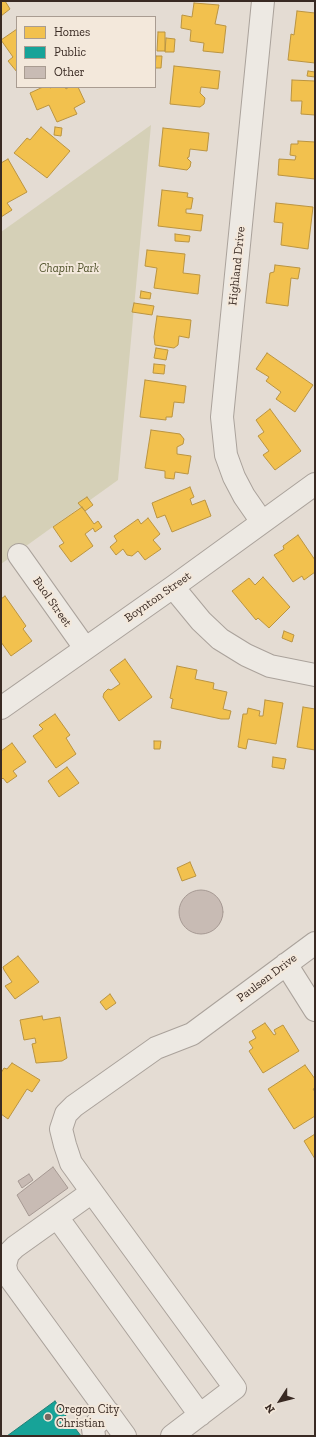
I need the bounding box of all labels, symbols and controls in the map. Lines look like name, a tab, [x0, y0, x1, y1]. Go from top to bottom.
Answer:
legend	[16, 16, 156, 88]
text: Homes	[54, 25, 90, 39]
text: Public	[54, 45, 86, 59]
text: Other	[54, 65, 85, 79]
street label: Highland Drive	[226, 226, 248, 306]
park label: Chapin Park	[39, 262, 99, 276]
street label: Boynton Street	[122, 569, 194, 625]
street label: Buol Street	[30, 574, 74, 630]
street label: Paulsen Drive	[234, 951, 300, 1005]
north arrow	[260, 1381, 300, 1421]
text: N	[262, 1401, 278, 1416]
place label: Oregon City Christian	[56, 1403, 119, 1431]
marker: Oregon City Christian	[43, 1412, 53, 1422]

